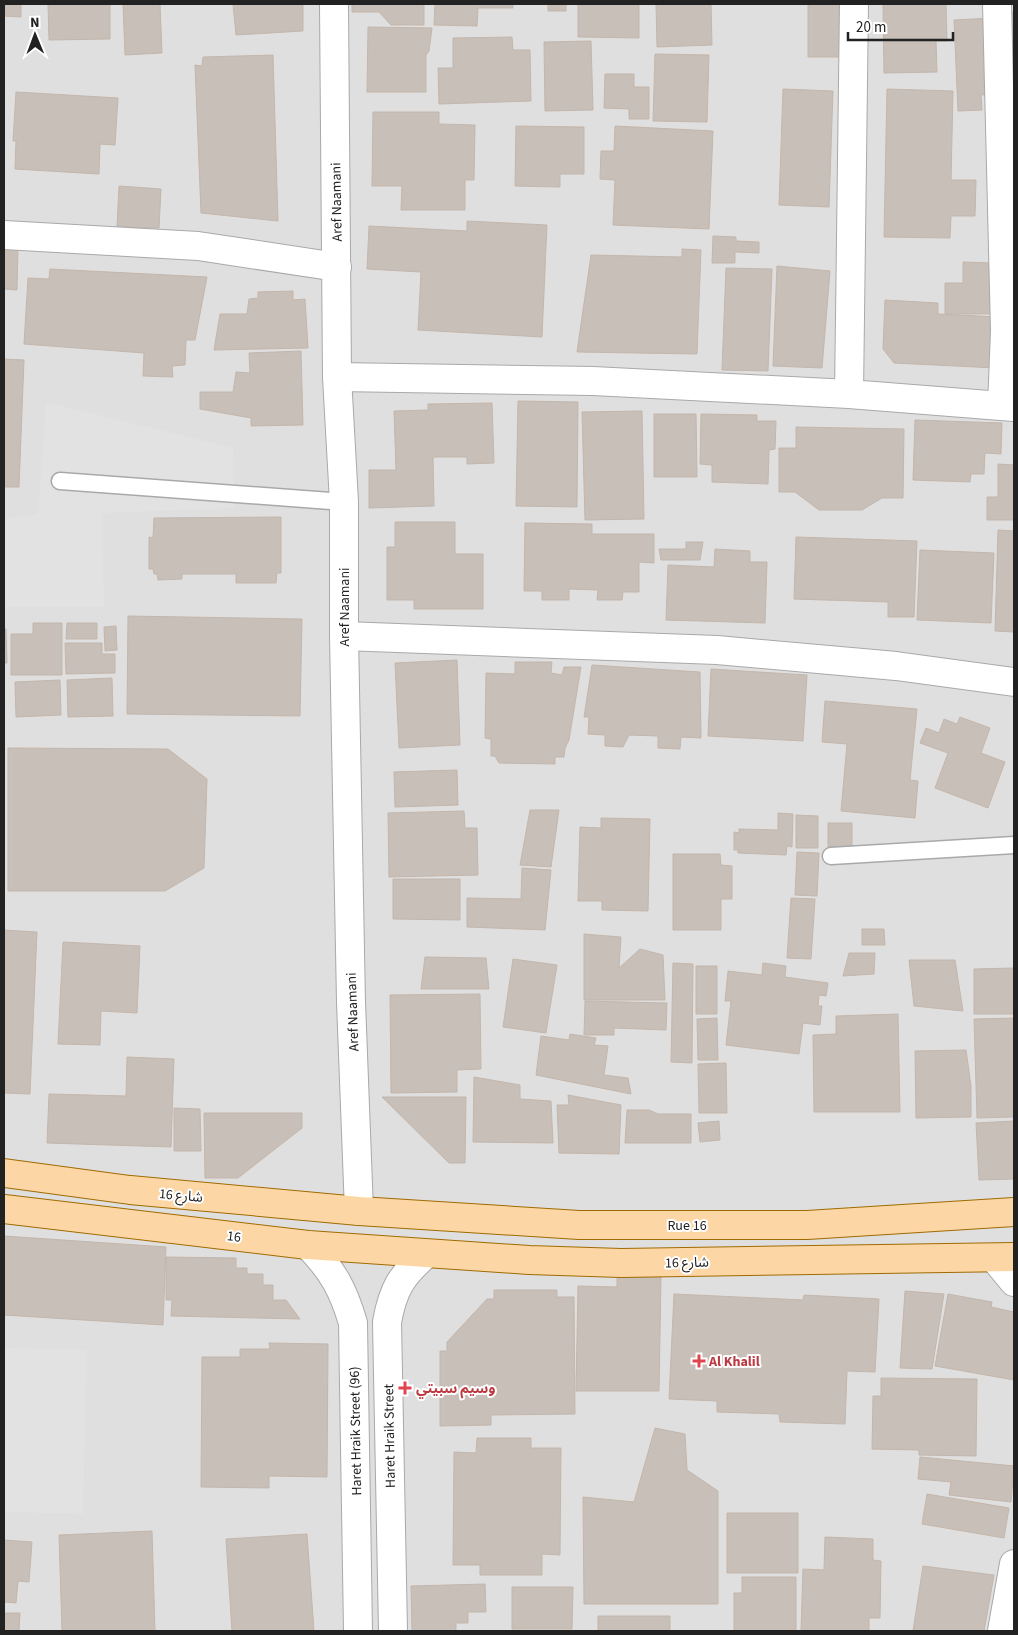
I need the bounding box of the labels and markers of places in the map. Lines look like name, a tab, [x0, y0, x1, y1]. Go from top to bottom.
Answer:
place label: Al Khalil	[708, 1352, 760, 1372]
marker: Al Khalil	[693, 1355, 705, 1367]
place label: وسيم سبيتي	[416, 1379, 495, 1399]
marker: وسيم سبيتي	[398, 1381, 412, 1395]

